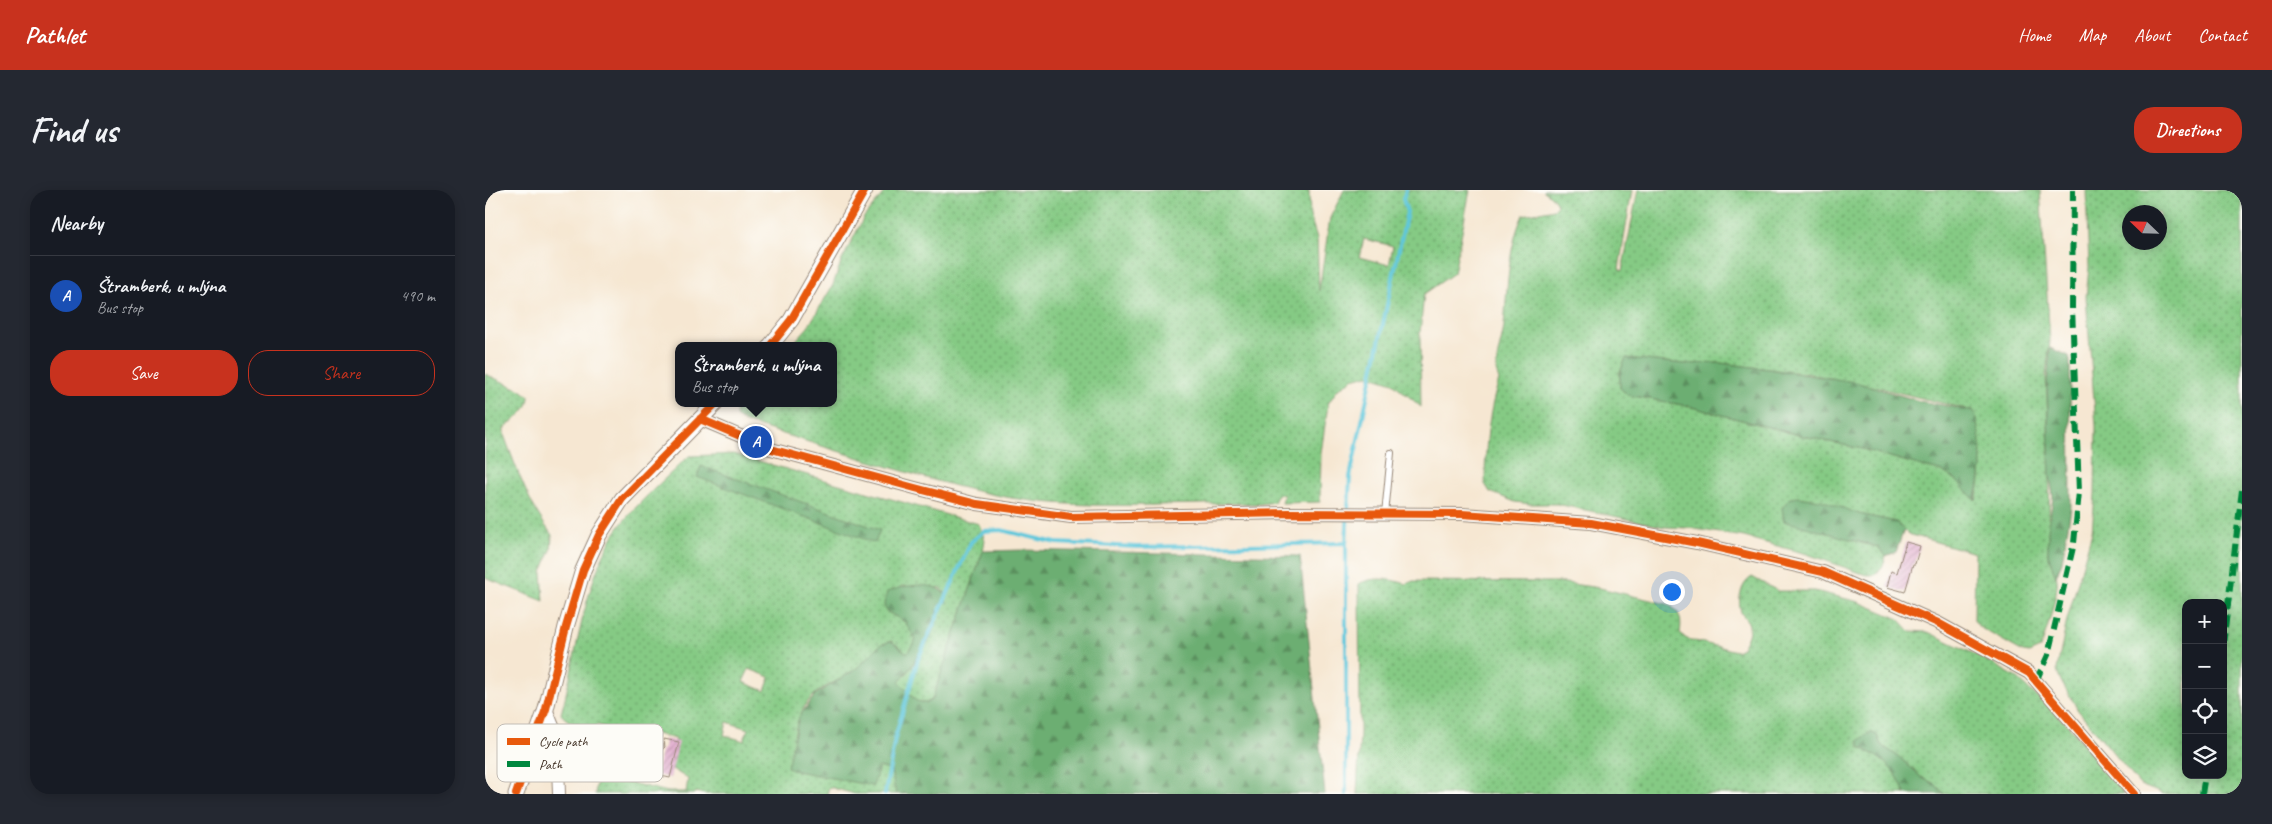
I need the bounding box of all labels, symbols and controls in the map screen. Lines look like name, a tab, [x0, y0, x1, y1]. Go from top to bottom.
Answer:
text: Pathlet	[25, 20, 85, 50]
text: Home	[2018, 24, 2051, 46]
text: Map	[2079, 24, 2106, 46]
text: About	[2134, 24, 2170, 46]
text: Contact	[2198, 24, 2247, 46]
button: Directions	[2134, 107, 2242, 153]
text: Find us	[30, 108, 117, 153]
north arrow	[2122, 205, 2167, 250]
text: Nearby	[50, 210, 103, 236]
text: Štramberk, u mlýna	[97, 274, 225, 298]
text: A	[62, 286, 70, 306]
text: 490 m	[401, 286, 435, 306]
text: Bus stop	[97, 298, 143, 318]
popup	[675, 342, 837, 407]
button: Save	[50, 350, 238, 396]
button: Share	[248, 350, 435, 396]
text: Štramberk, u mlýna	[692, 353, 820, 377]
text: Bus stop	[692, 377, 738, 397]
pin: A	[740, 423, 772, 461]
your location	[1659, 579, 1685, 605]
map controls	[2182, 599, 2227, 779]
button: +	[2182, 599, 2227, 644]
button: −	[2182, 644, 2227, 689]
button: locate	[2182, 689, 2227, 734]
legend	[497, 724, 663, 782]
text: Cycle path	[539, 733, 588, 750]
button: layers	[2182, 734, 2227, 779]
text: Path	[539, 756, 563, 773]

